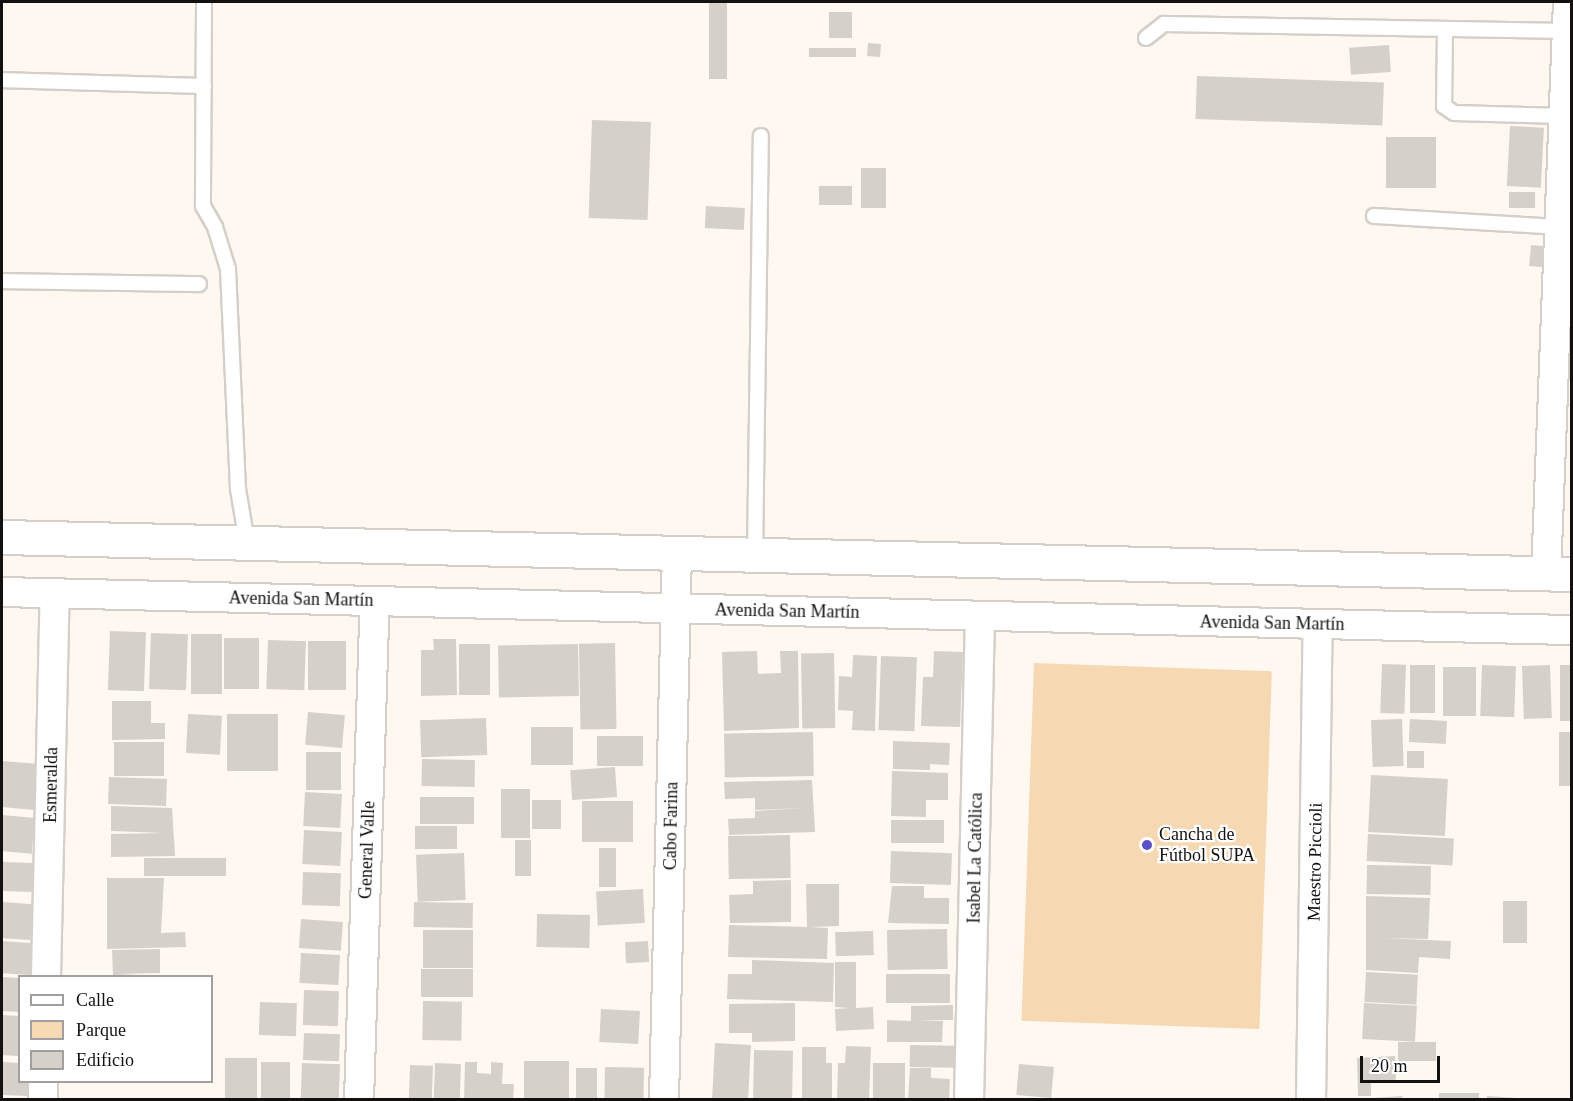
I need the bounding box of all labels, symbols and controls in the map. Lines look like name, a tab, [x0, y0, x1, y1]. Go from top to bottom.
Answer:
street label: Avenida San Martín	[229, 587, 373, 611]
street label: Avenida San Martín	[715, 599, 859, 623]
street label: Avenida San Martín	[1200, 611, 1344, 635]
street label: Esmeralda	[40, 747, 62, 823]
street label: Cabo Farina	[659, 782, 683, 870]
street label: Isabel La Católica	[963, 792, 987, 924]
street label: General Valle	[354, 800, 380, 900]
street label: Maestro Piccioli	[1303, 803, 1327, 921]
place label: Cancha de Fútbol SUPA	[1159, 824, 1255, 866]
marker: Cancha de Fútbol SUPA	[1140, 838, 1154, 852]
legend	[18, 975, 213, 1083]
text: Calle	[76, 990, 114, 1010]
text: Parque	[76, 1020, 126, 1040]
scale bar	[1363, 1044, 1442, 1082]
text: Edificio	[76, 1050, 134, 1070]
text: 20 m	[1371, 1056, 1408, 1076]

